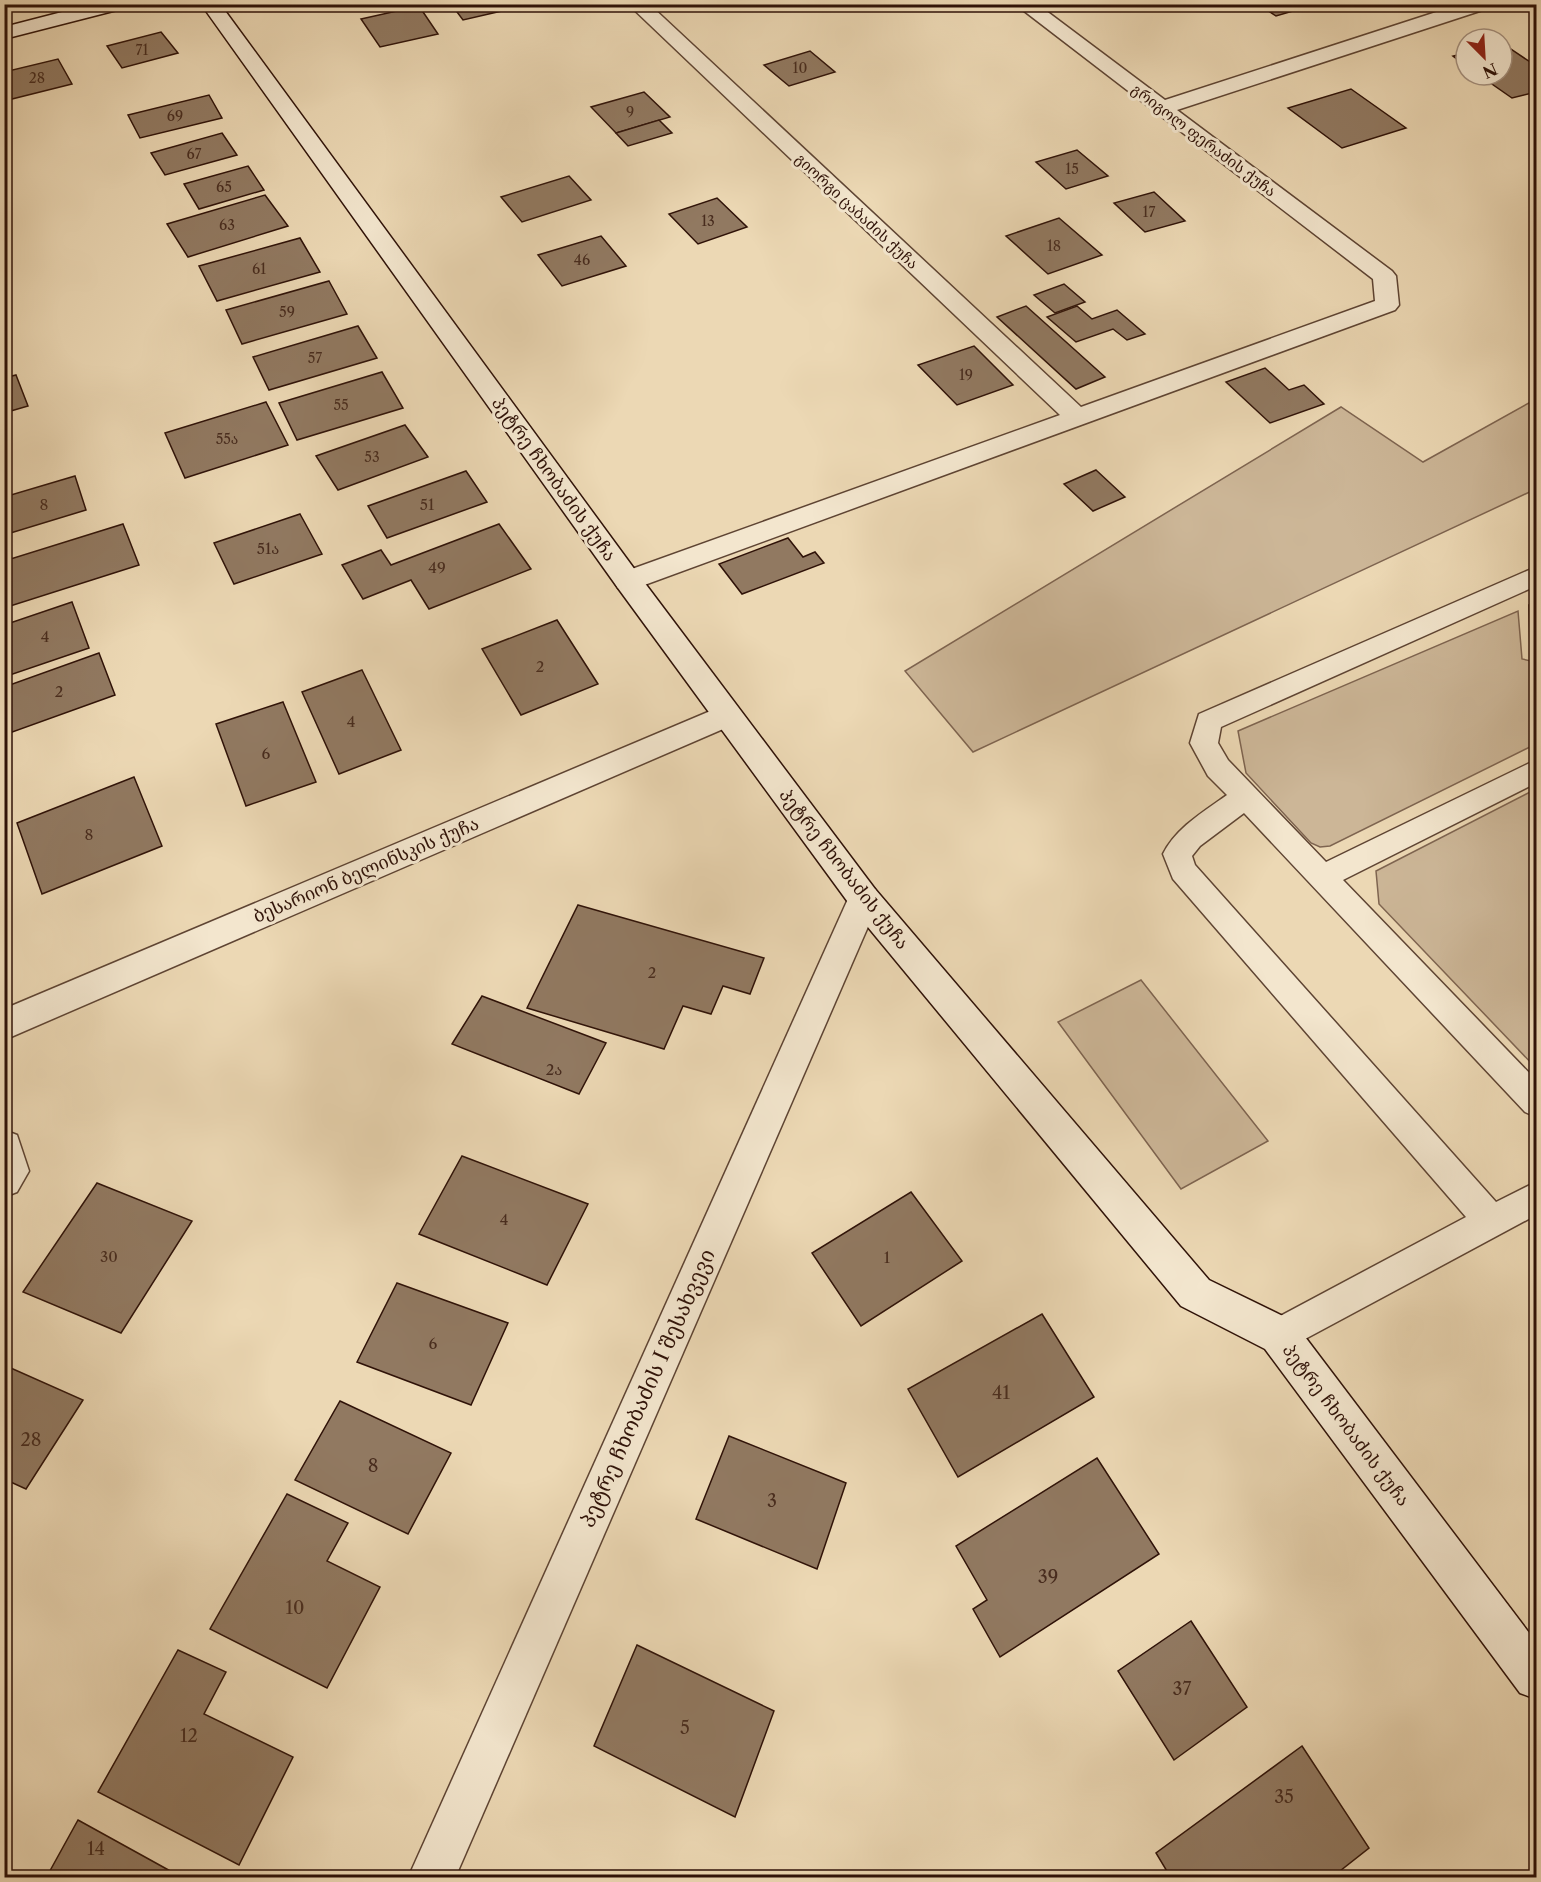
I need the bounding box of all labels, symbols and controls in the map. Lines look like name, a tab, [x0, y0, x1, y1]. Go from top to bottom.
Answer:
north arrow	[1454, 27, 1514, 87]
house number: 71	[136, 41, 148, 59]
house number: 10	[793, 59, 807, 77]
text: N	[1480, 59, 1501, 83]
house number: 28	[29, 69, 45, 87]
street label: გრიგოლ ფერაძის ქუჩა	[1128, 79, 1280, 201]
house number: 9	[626, 103, 634, 121]
house number: 69	[167, 107, 183, 125]
house number: 67	[187, 145, 202, 163]
street label: გიორგი ცაბაძის ქუჩა	[792, 149, 922, 273]
house number: 15	[1065, 160, 1079, 178]
house number: 65	[216, 178, 232, 196]
house number: 17	[1143, 203, 1155, 221]
house number: 13	[701, 212, 715, 230]
house number: 63	[219, 216, 235, 234]
house number: 18	[1047, 237, 1061, 255]
house number: 46	[574, 251, 590, 269]
house number: 61	[252, 260, 266, 278]
house number: 59	[279, 303, 295, 321]
house number: 57	[308, 349, 322, 367]
house number: 19	[959, 366, 973, 384]
street label: პეტრე ჩხობაძის ქუჩა	[487, 393, 621, 565]
house number: 55	[333, 396, 349, 414]
house number: 55ა	[216, 430, 238, 448]
house number: 53	[364, 448, 380, 466]
house number: 8	[40, 495, 49, 514]
house number: 51	[420, 495, 435, 514]
house number: 51ა	[257, 539, 279, 558]
house number: 49	[428, 558, 446, 577]
house number: 4	[41, 627, 49, 646]
house number: 2	[536, 657, 544, 676]
house number: 2	[55, 682, 63, 701]
house number: 4	[347, 712, 355, 731]
house number: 6	[262, 744, 271, 763]
street label: პეტრე ჩხობაძის ქუჩა	[774, 784, 914, 954]
street label: ბესარიონ ბელინსკის ქუჩა	[250, 812, 482, 928]
house number: 8	[85, 825, 94, 844]
house number: 2	[648, 963, 656, 982]
house number: 2ა	[546, 1060, 562, 1079]
house number: 4	[500, 1210, 508, 1229]
street label: პეტრე ჩხობაძის I შესახვევი	[574, 1245, 721, 1531]
house number: 30	[100, 1247, 118, 1266]
house number: 1	[884, 1248, 891, 1267]
house number: 6	[429, 1334, 438, 1353]
street label: პეტრე ჩხობაძის ქუჩა	[1278, 1339, 1414, 1511]
house number: 41	[992, 1382, 1010, 1404]
house number: 28	[20, 1429, 42, 1451]
house number: 8	[368, 1455, 378, 1477]
house number: 3	[767, 1490, 777, 1512]
house number: 39	[1038, 1566, 1058, 1588]
house number: 10	[286, 1597, 304, 1619]
house number: 37	[1173, 1678, 1192, 1700]
house number: 5	[680, 1717, 690, 1739]
house number: 12	[180, 1725, 198, 1747]
house number: 35	[1274, 1786, 1294, 1808]
house number: 14	[87, 1838, 105, 1860]

